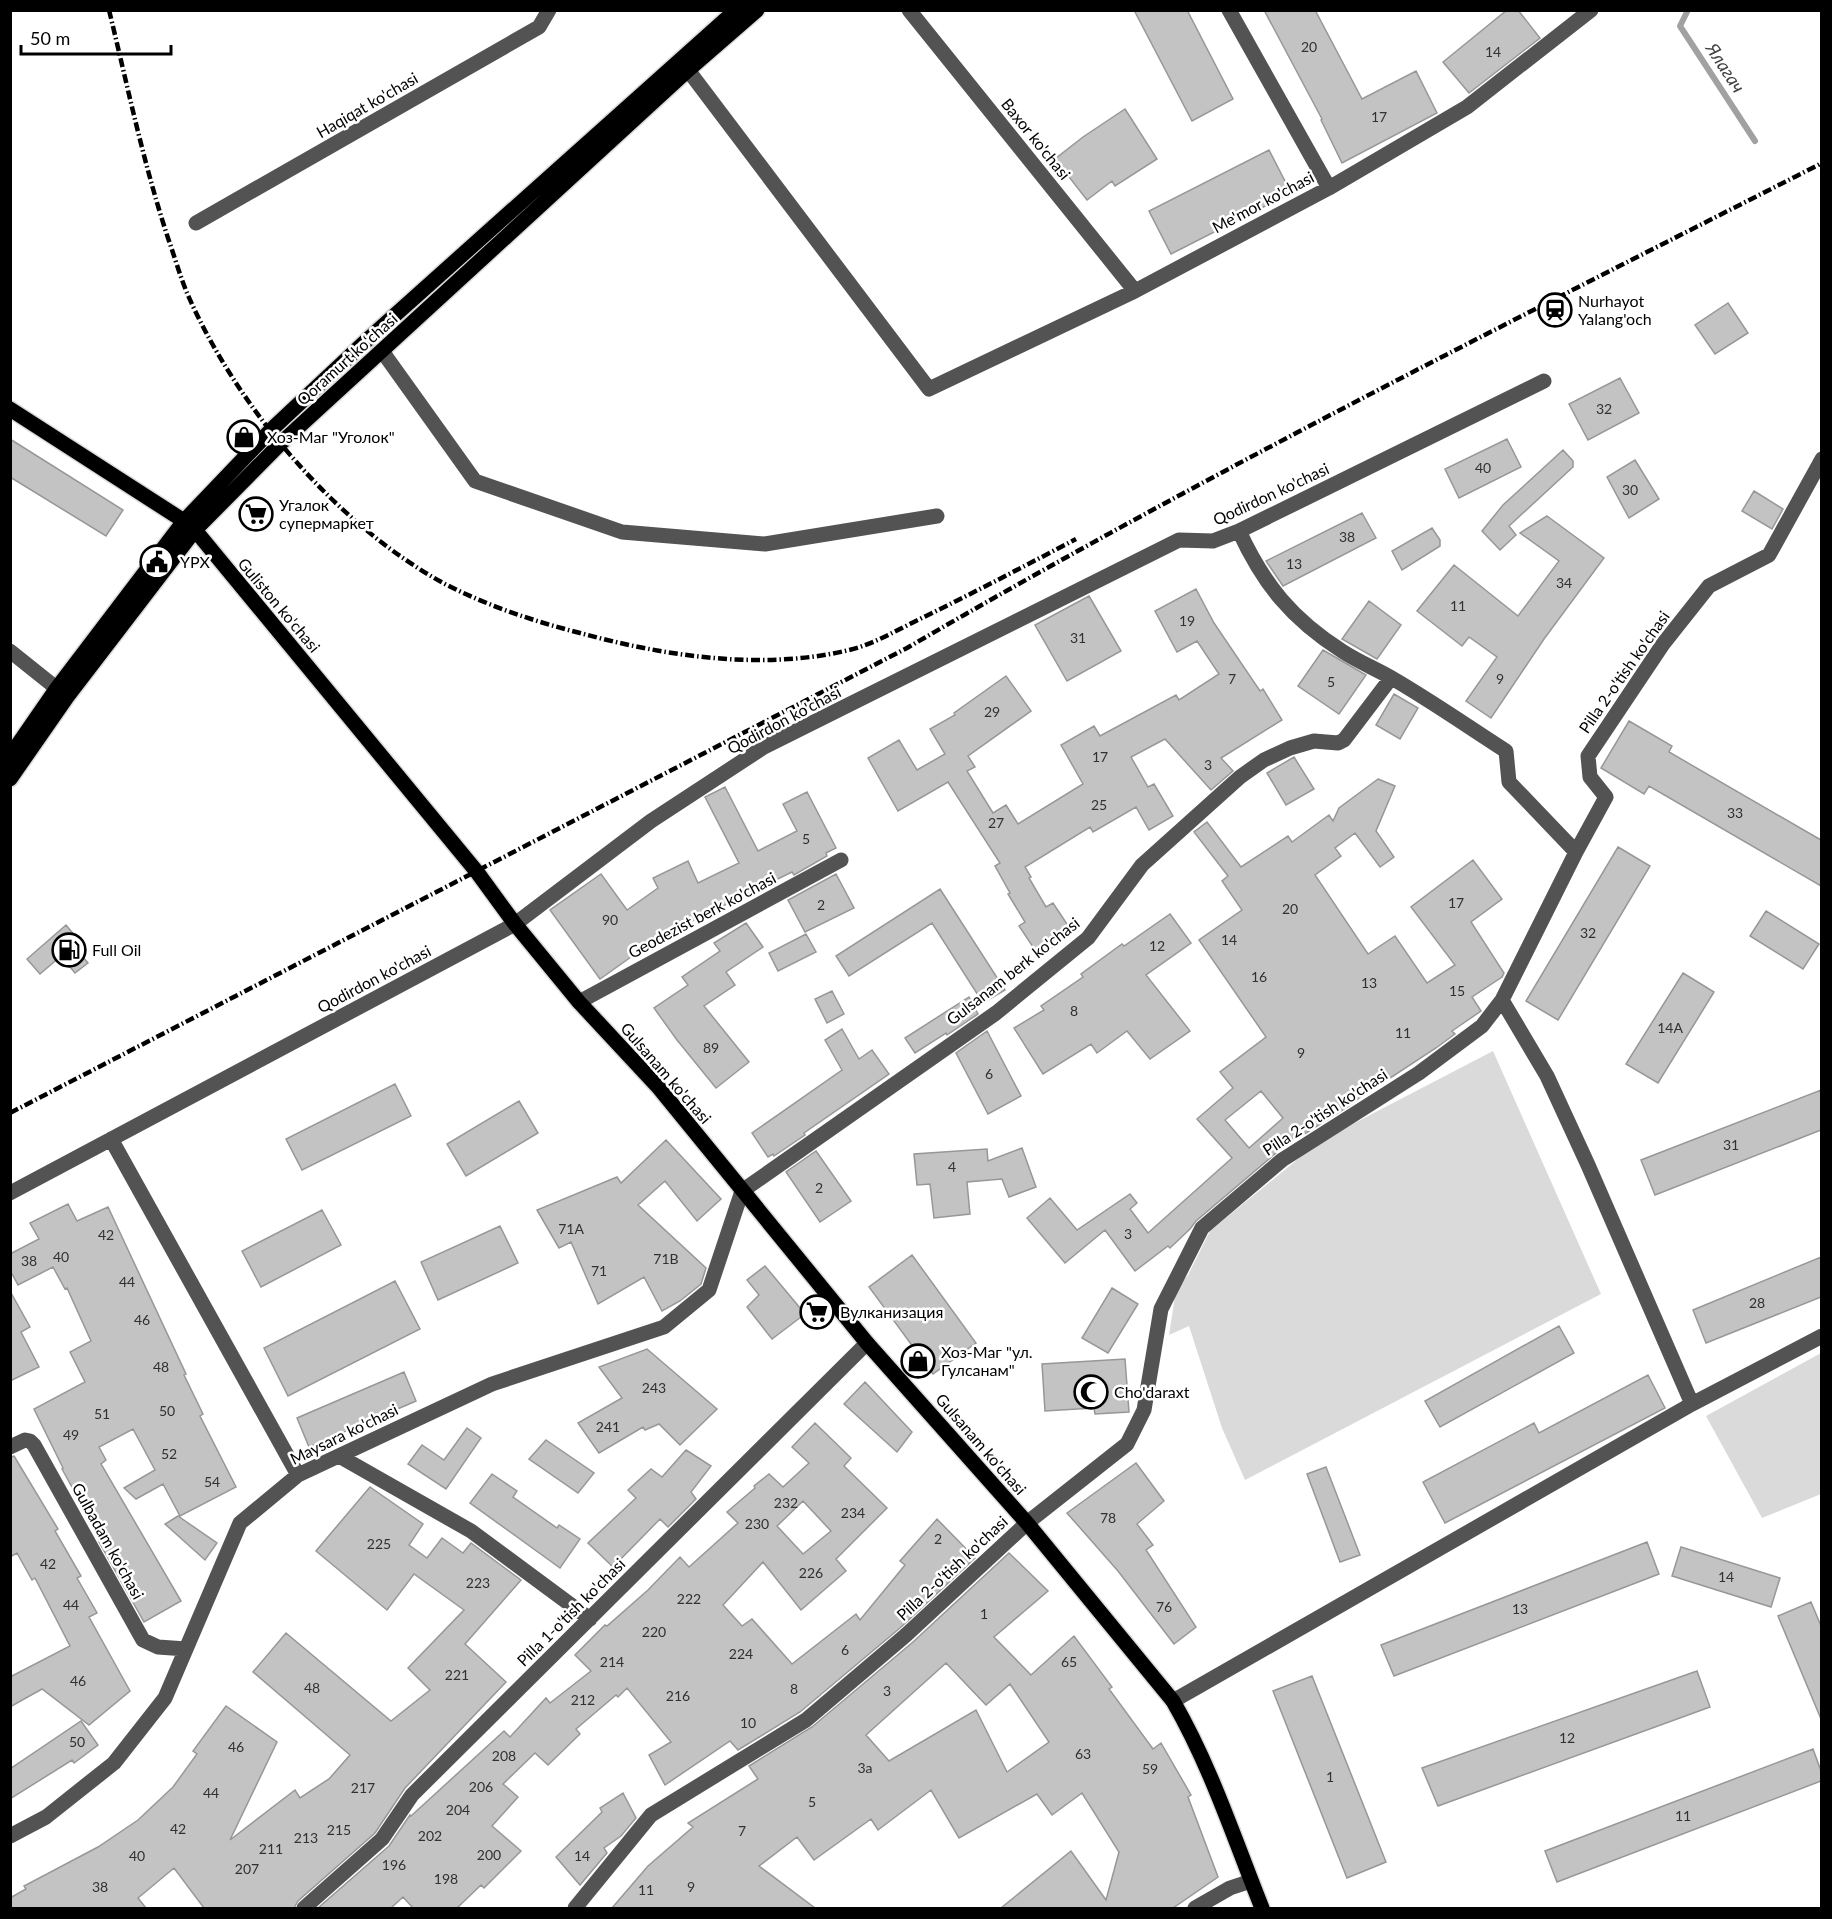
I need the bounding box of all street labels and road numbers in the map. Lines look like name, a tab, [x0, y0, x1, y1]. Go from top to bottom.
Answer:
street label: Haqiqat ko'chasi	[313, 68, 421, 141]
street label: Baxor ko'chasi	[998, 94, 1075, 183]
street label: Me'mor ko'chasi	[1209, 167, 1317, 236]
street label: Qoramurt koʻchasi	[293, 309, 401, 409]
street label: Qodirdon ko'chasi	[1210, 458, 1332, 529]
street label: Guliston ko'chasi	[234, 554, 324, 656]
street label: Pilla 2-o'tish ko'chasi	[1574, 607, 1673, 736]
street label: Qodirdon ko'chasi	[724, 682, 844, 757]
street label: Geodezist berk ko'chasi	[625, 868, 779, 962]
street label: Gulsanam berk ko'chasi	[942, 913, 1083, 1028]
street label: Qodirdon ko'chasi	[314, 941, 434, 1016]
street label: Gulsanam ko'chasi	[617, 1018, 716, 1127]
street label: Pilla 2-o'tish ko'chasi	[1259, 1064, 1391, 1159]
street label: Gulsanam ko'chasi	[932, 1389, 1031, 1498]
street label: Maysara ko'chasi	[287, 1399, 401, 1468]
street label: Gulbadam ko'chasi	[69, 1479, 148, 1602]
street label: Pilla 2-o'tish ko'chasi	[892, 1511, 1011, 1624]
street label: Pilla 1-o'tish ko'chasi	[513, 1554, 629, 1670]

